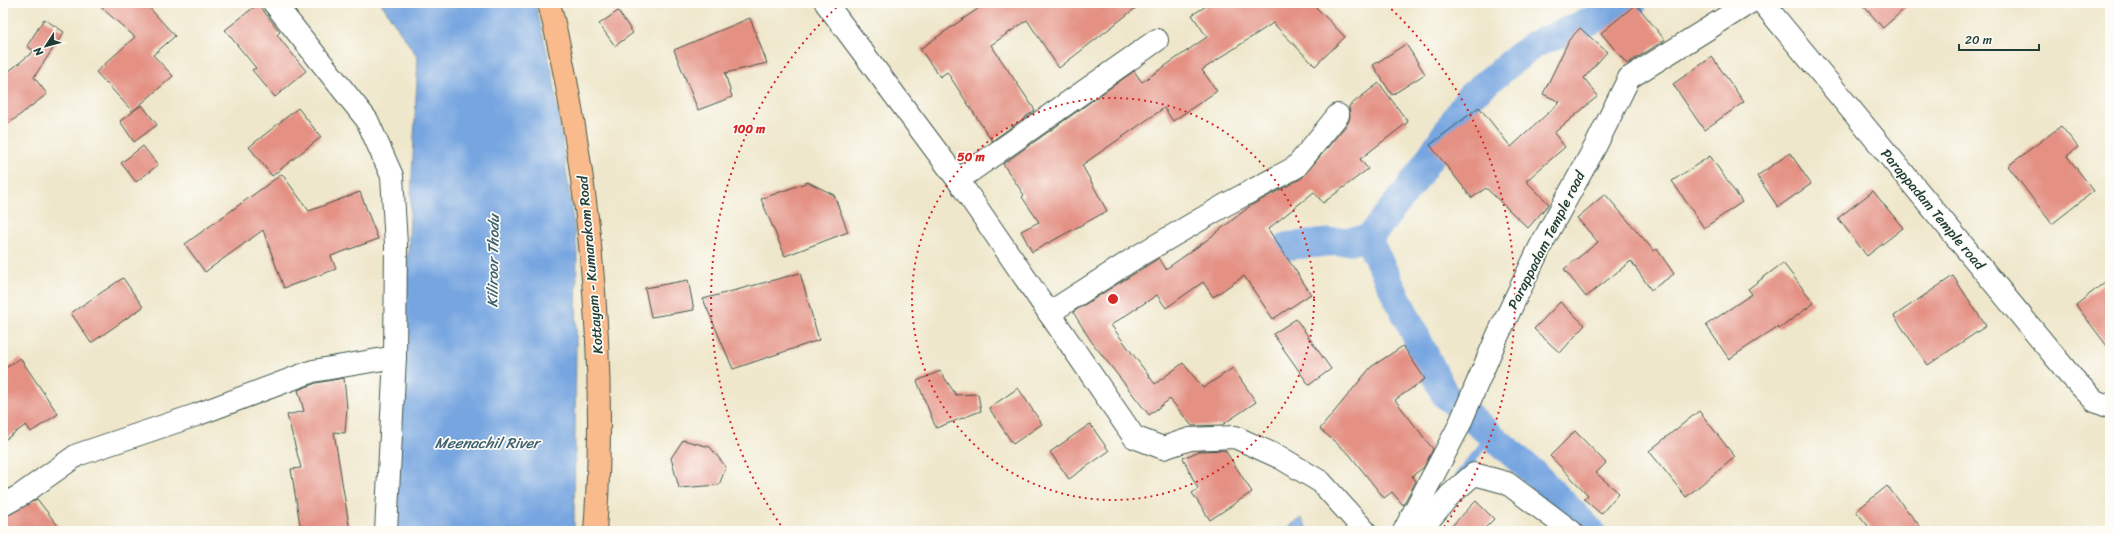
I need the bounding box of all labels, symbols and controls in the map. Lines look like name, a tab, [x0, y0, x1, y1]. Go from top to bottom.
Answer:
north arrow	[26, 26, 66, 66]
scale bar	[1959, 26, 2039, 52]
text: 20 m	[1965, 29, 1992, 51]
text: N	[28, 43, 49, 61]
text: 100 m	[733, 118, 766, 140]
street label: Parappadam Temple road	[1874, 143, 1992, 277]
text: 50 m	[957, 146, 985, 168]
street label: Parappadam Temple road	[1501, 165, 1593, 314]
street label: Kottayam - Kumarakom Road	[570, 173, 611, 355]
water label: Kiliroor Thodu	[479, 212, 507, 308]
centre of rings	[1106, 292, 1120, 306]
water label: Meenachil River	[435, 430, 542, 456]

